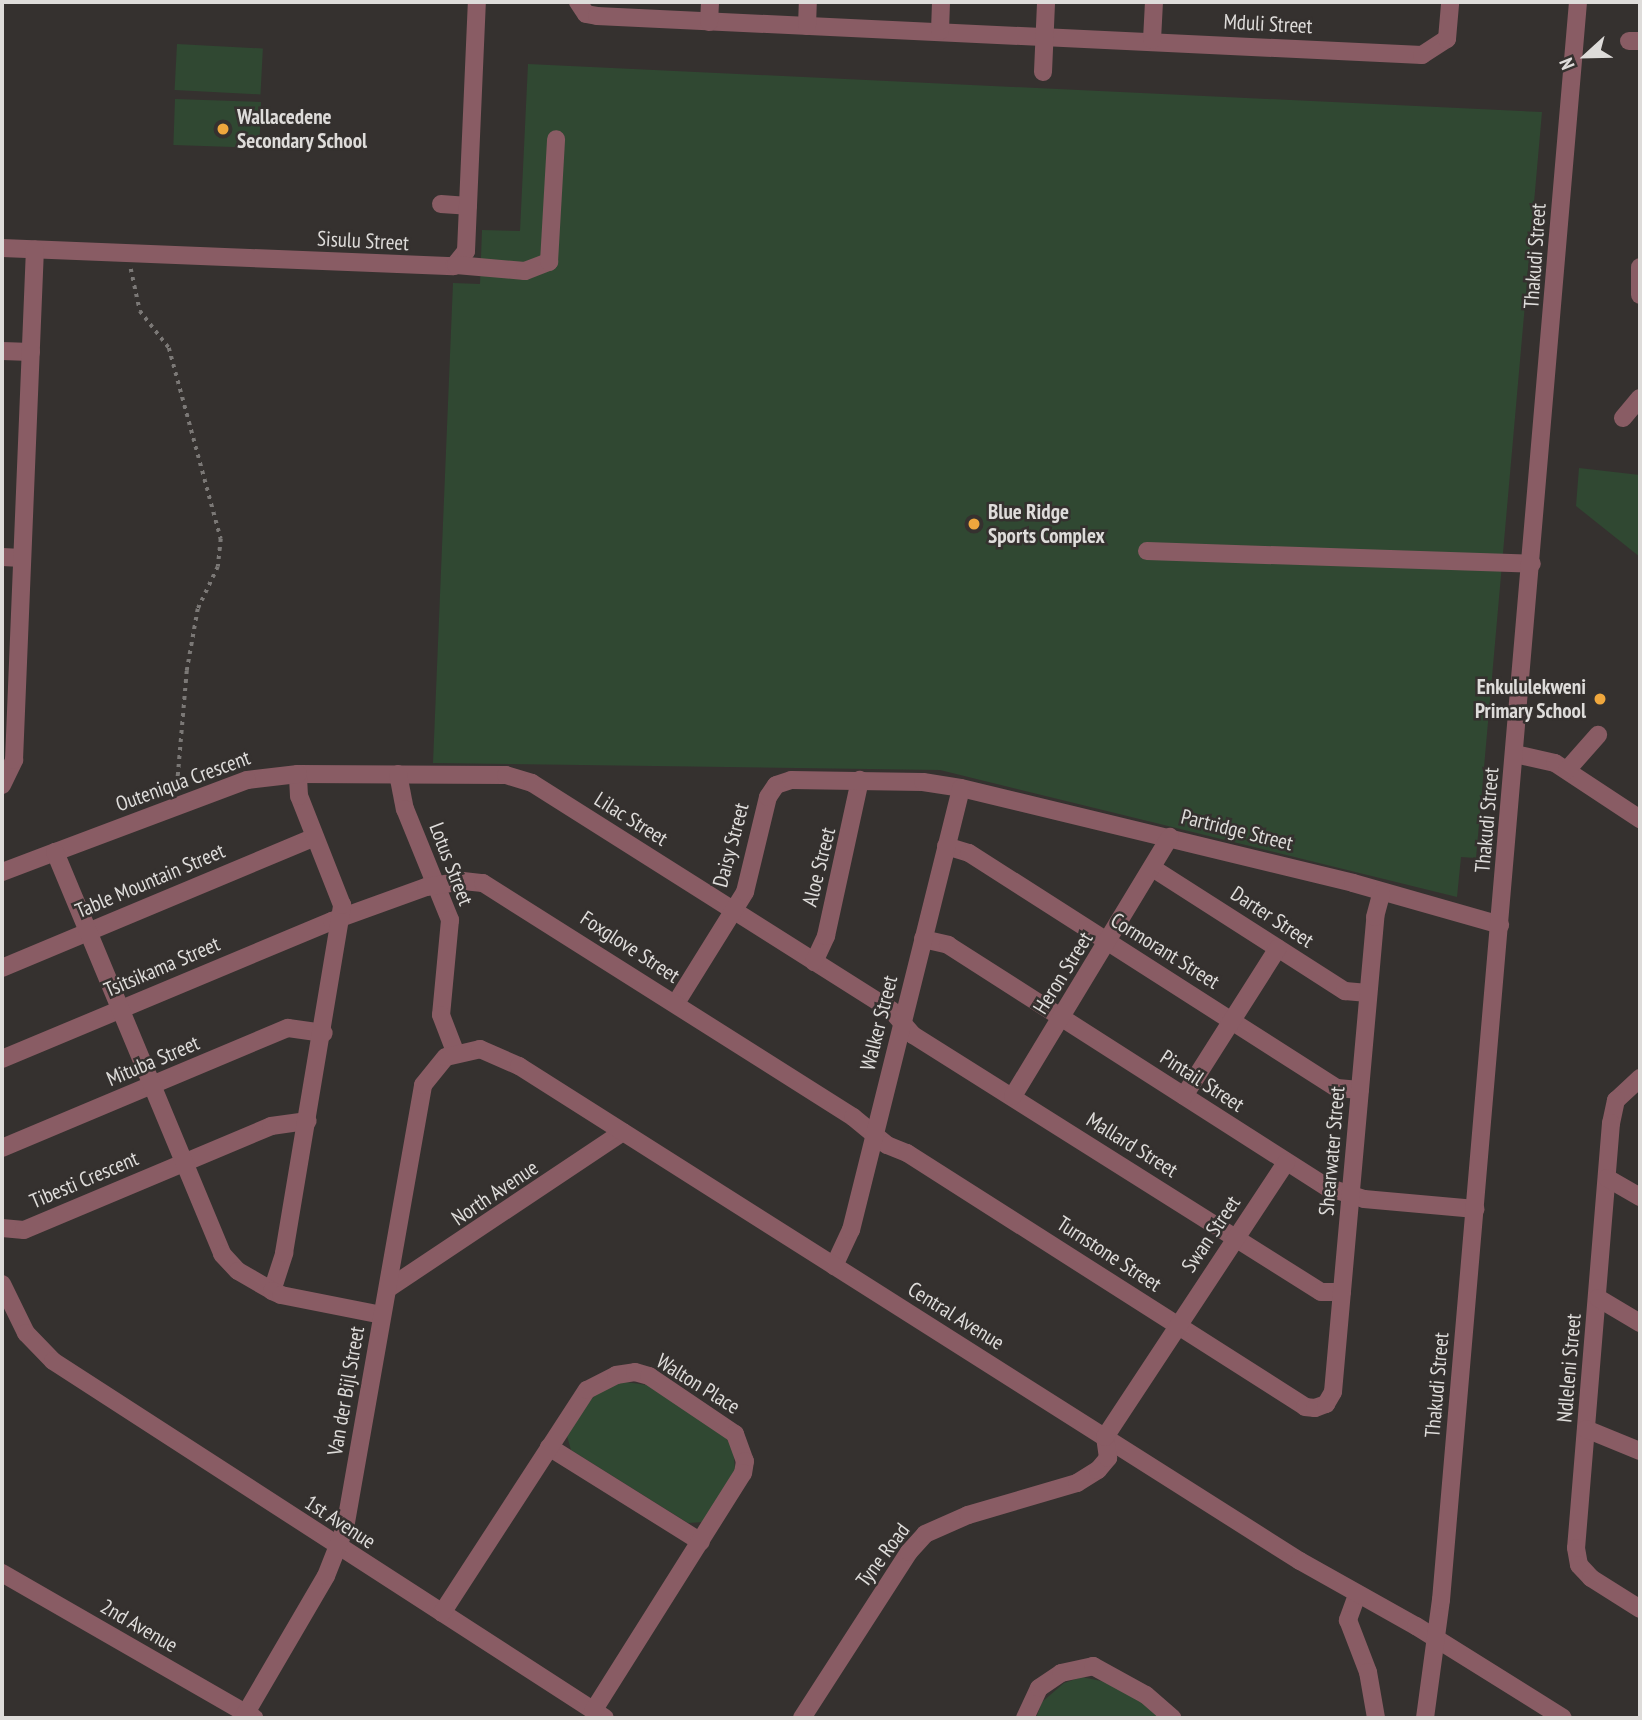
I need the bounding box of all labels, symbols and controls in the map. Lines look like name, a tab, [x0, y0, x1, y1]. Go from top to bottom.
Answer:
street label: Mduli Street	[1223, 9, 1313, 39]
north arrow	[1551, 21, 1621, 91]
text: N	[1553, 55, 1580, 73]
place label: Wallacedene Secondary School	[237, 104, 368, 154]
marker: Wallacedene Secondary School	[215, 121, 231, 137]
street label: Thakudi Street	[1519, 202, 1551, 310]
street label: Sisulu Street	[317, 226, 409, 256]
place label: Blue Ridge Sports Complex	[988, 499, 1105, 549]
marker: Blue Ridge Sports Complex	[966, 516, 982, 532]
place label: Enkululekweni Primary School	[1474, 674, 1586, 724]
marker: Enkululekweni Primary School	[1592, 691, 1608, 707]
street label: Outeniqua Crescent	[112, 745, 254, 817]
street label: Thakudi Street	[1470, 766, 1504, 874]
street label: Lilac Street	[590, 787, 672, 851]
street label: Daisy Street	[708, 800, 754, 890]
street label: Partridge Street	[1178, 804, 1296, 856]
street label: Lotus Street	[424, 819, 478, 909]
street label: Aloe Street	[797, 825, 841, 909]
street label: Table Mountain Street	[72, 838, 228, 924]
street label: Darter Street	[1226, 881, 1318, 953]
street label: Foxglove Street	[576, 906, 684, 988]
street label: Cormorant Street	[1106, 908, 1224, 994]
street label: Heron Street	[1028, 927, 1098, 1019]
street label: Tsitsikama Street	[100, 931, 224, 1003]
street label: Walker Street	[855, 973, 903, 1073]
street label: Mituba Street	[103, 1030, 203, 1092]
street label: Pintail Street	[1155, 1045, 1249, 1117]
street label: Shearwater Street	[1314, 1085, 1350, 1217]
street label: Mallard Street	[1082, 1107, 1182, 1183]
street label: Tibesti Crescent	[26, 1146, 142, 1214]
street label: North Avenue	[447, 1155, 543, 1231]
street label: Swan Street	[1176, 1191, 1246, 1277]
street label: Turnstone Street	[1052, 1211, 1166, 1297]
street label: Central Avenue	[903, 1276, 1009, 1356]
street label: Ndleleni Street	[1552, 1312, 1586, 1424]
street label: Van der Bijl Street	[322, 1324, 370, 1458]
street label: Thakudi Street	[1420, 1331, 1454, 1439]
street label: Walton Place	[652, 1349, 744, 1419]
street label: 1st Avenue	[300, 1490, 380, 1554]
street label: Tyne Road	[851, 1518, 915, 1592]
street label: 2nd Avenue	[96, 1594, 182, 1658]

